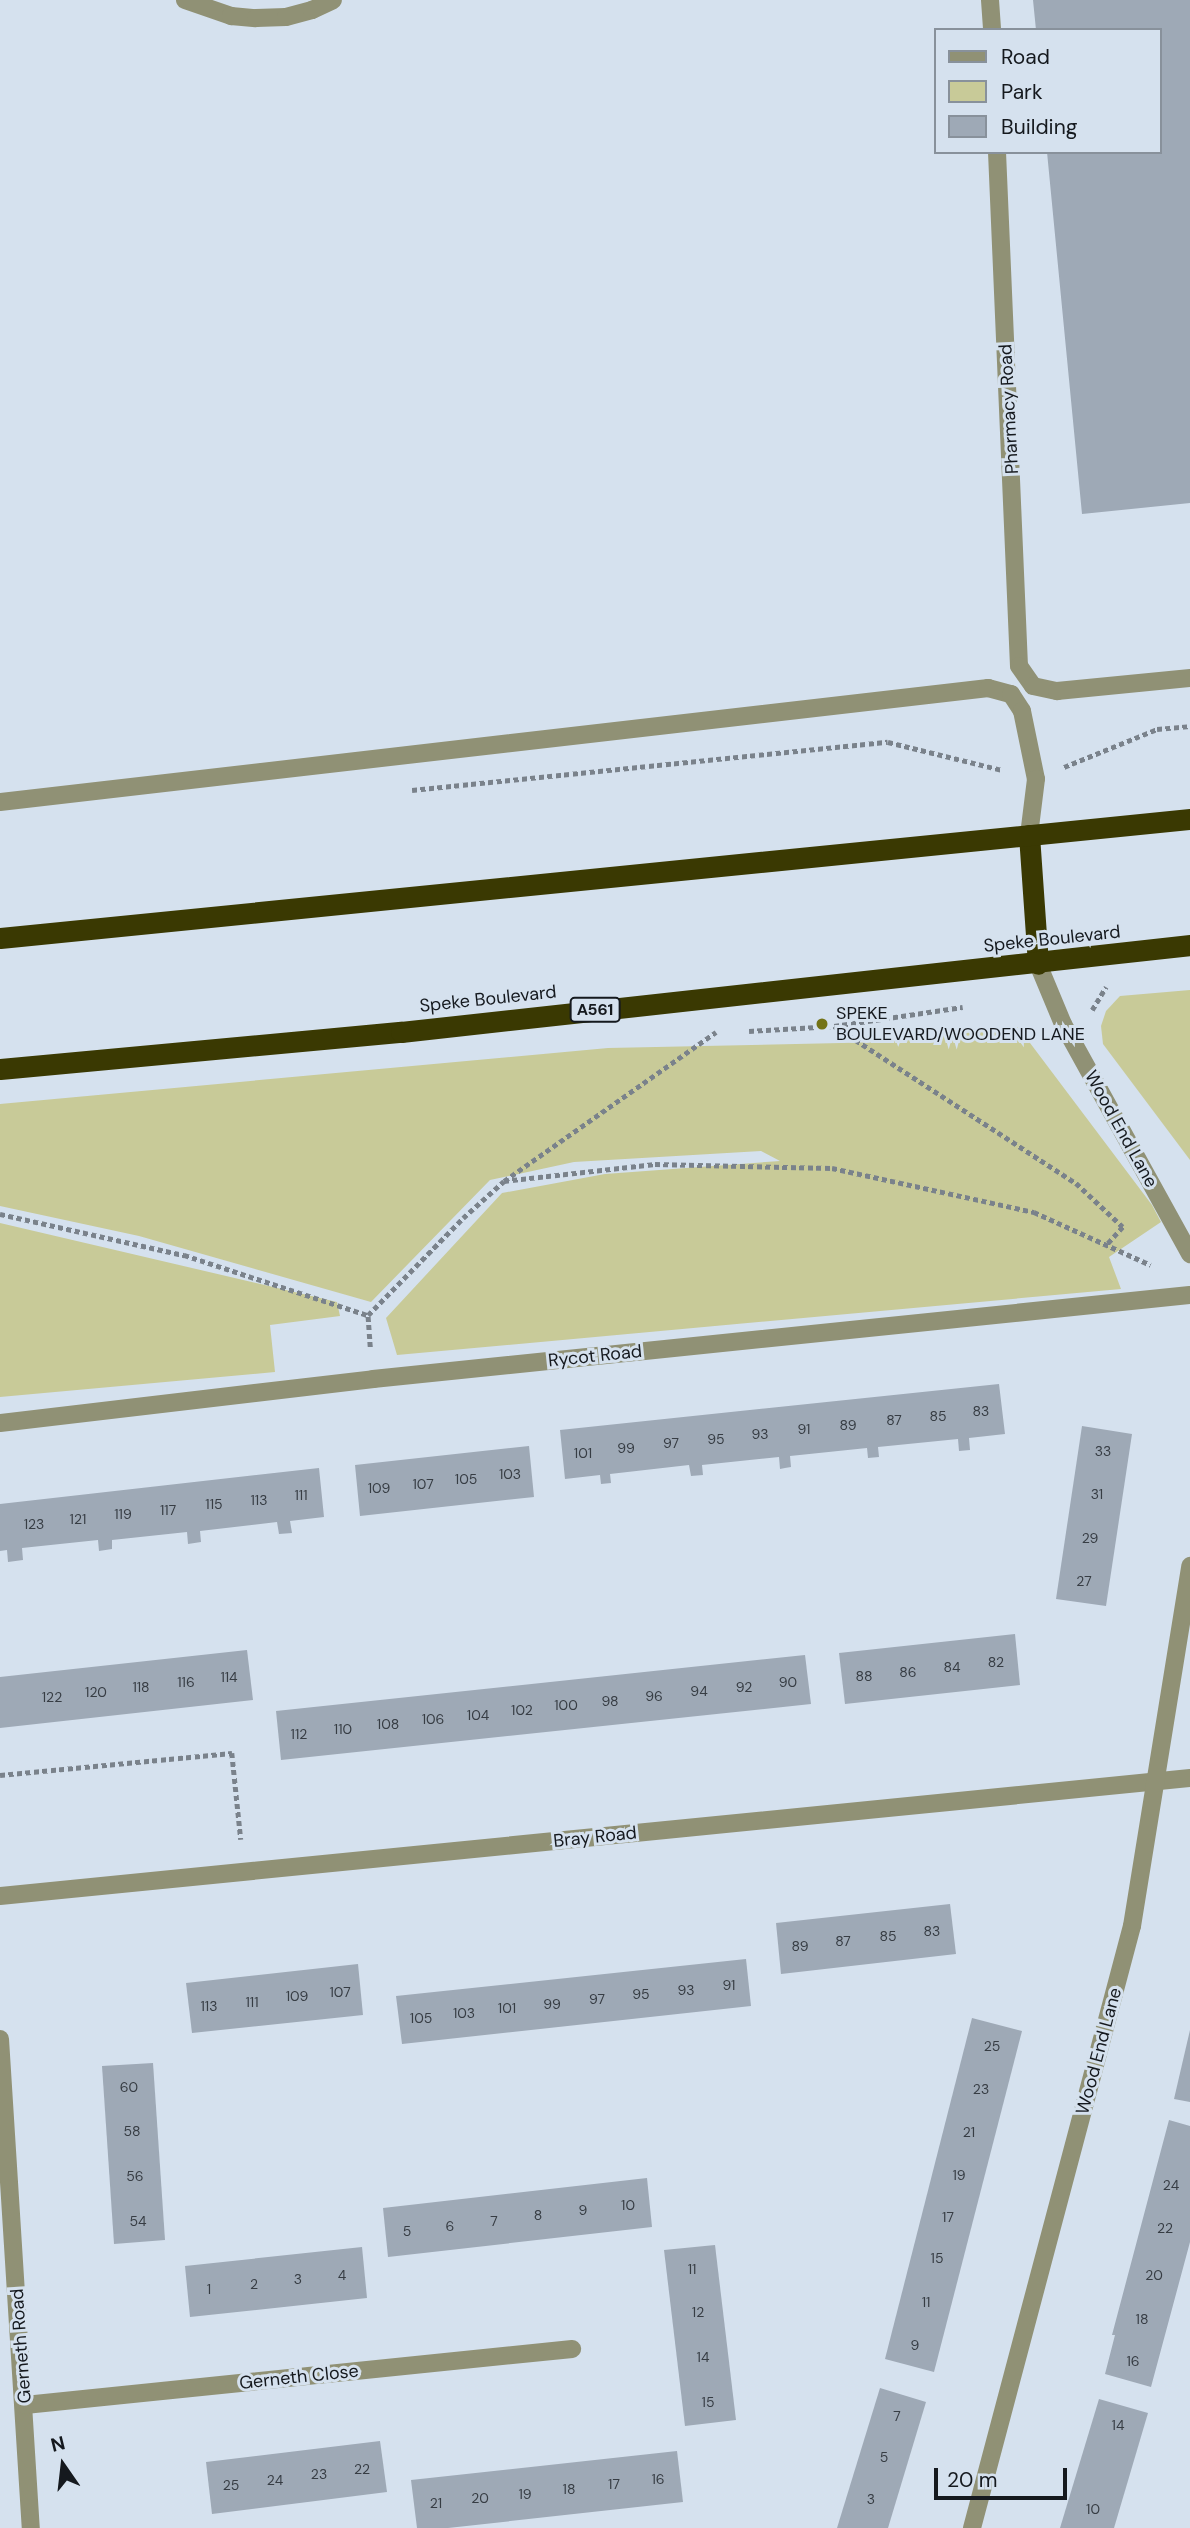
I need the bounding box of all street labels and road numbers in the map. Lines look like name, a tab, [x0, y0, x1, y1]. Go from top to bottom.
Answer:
street label: Pharmacy Road	[995, 343, 1023, 475]
street label: Speke Boulevard	[982, 921, 1122, 957]
street label: Speke Boulevard	[418, 981, 558, 1017]
road number: A561	[569, 998, 621, 1022]
street label: Wood End Lane	[1080, 1067, 1162, 1191]
street label: Rycot Road	[547, 1340, 643, 1372]
street label: Bray Road	[552, 1822, 638, 1852]
street label: Wood End Lane	[1072, 1985, 1126, 2117]
street label: Gerneth Road	[6, 2288, 36, 2404]
street label: Gerneth Close	[238, 2360, 360, 2394]

